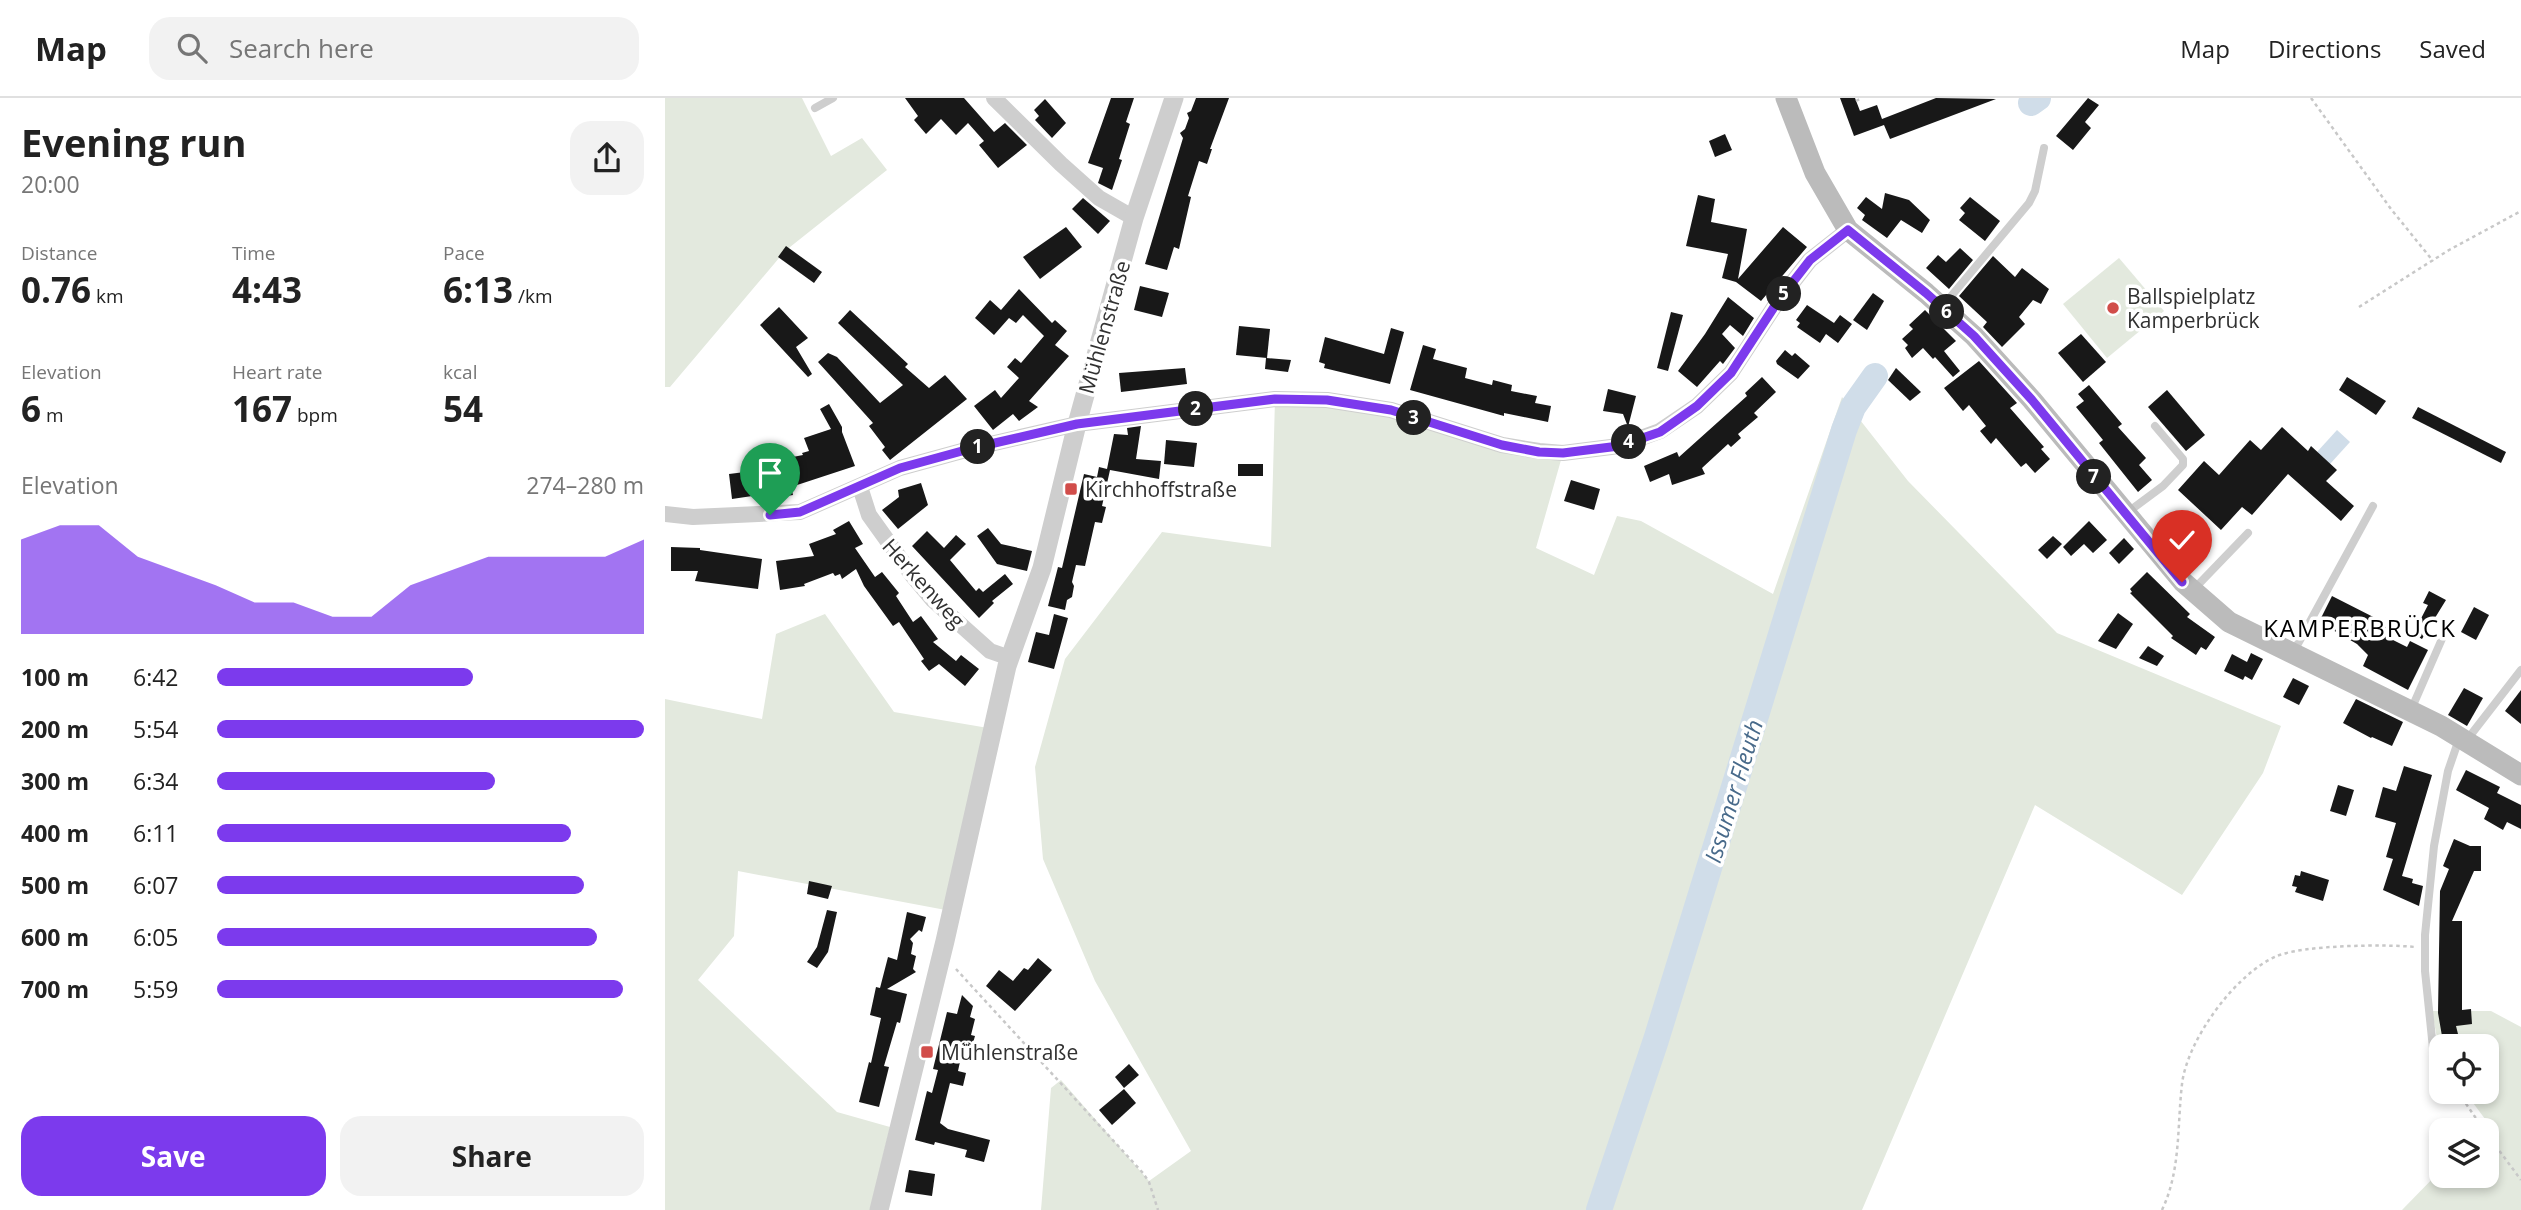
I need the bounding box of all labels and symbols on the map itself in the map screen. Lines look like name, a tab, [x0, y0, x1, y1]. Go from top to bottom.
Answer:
street label: Mühlenstraße	[1072, 257, 1136, 397]
pin: 5	[1767, 276, 1801, 312]
place label: Ballspielplatz Kamperbrück	[2127, 282, 2260, 334]
pin: 6	[1929, 294, 1965, 330]
marker: Ballspielplatz Kamperbrück	[2105, 300, 2121, 316]
pin: 2	[1179, 392, 1213, 426]
pin: 3	[1397, 400, 1431, 436]
pin: 4	[1611, 424, 1647, 460]
pin: 1	[961, 430, 995, 464]
pin	[740, 443, 800, 515]
pin: 7	[2077, 460, 2111, 494]
place label: Kirchhoffstraße	[1085, 475, 1237, 503]
marker: Kirchhoffstraße	[1063, 481, 1079, 497]
pin	[2152, 510, 2212, 582]
street label: Herkenweg	[876, 532, 972, 634]
district label: KAMPERBRÜCK	[2263, 611, 2457, 644]
water label: Issumer Fleuth	[1696, 715, 1770, 867]
place label: Mühlenstraße	[941, 1038, 1078, 1066]
marker: Mühlenstraße	[919, 1044, 935, 1060]

